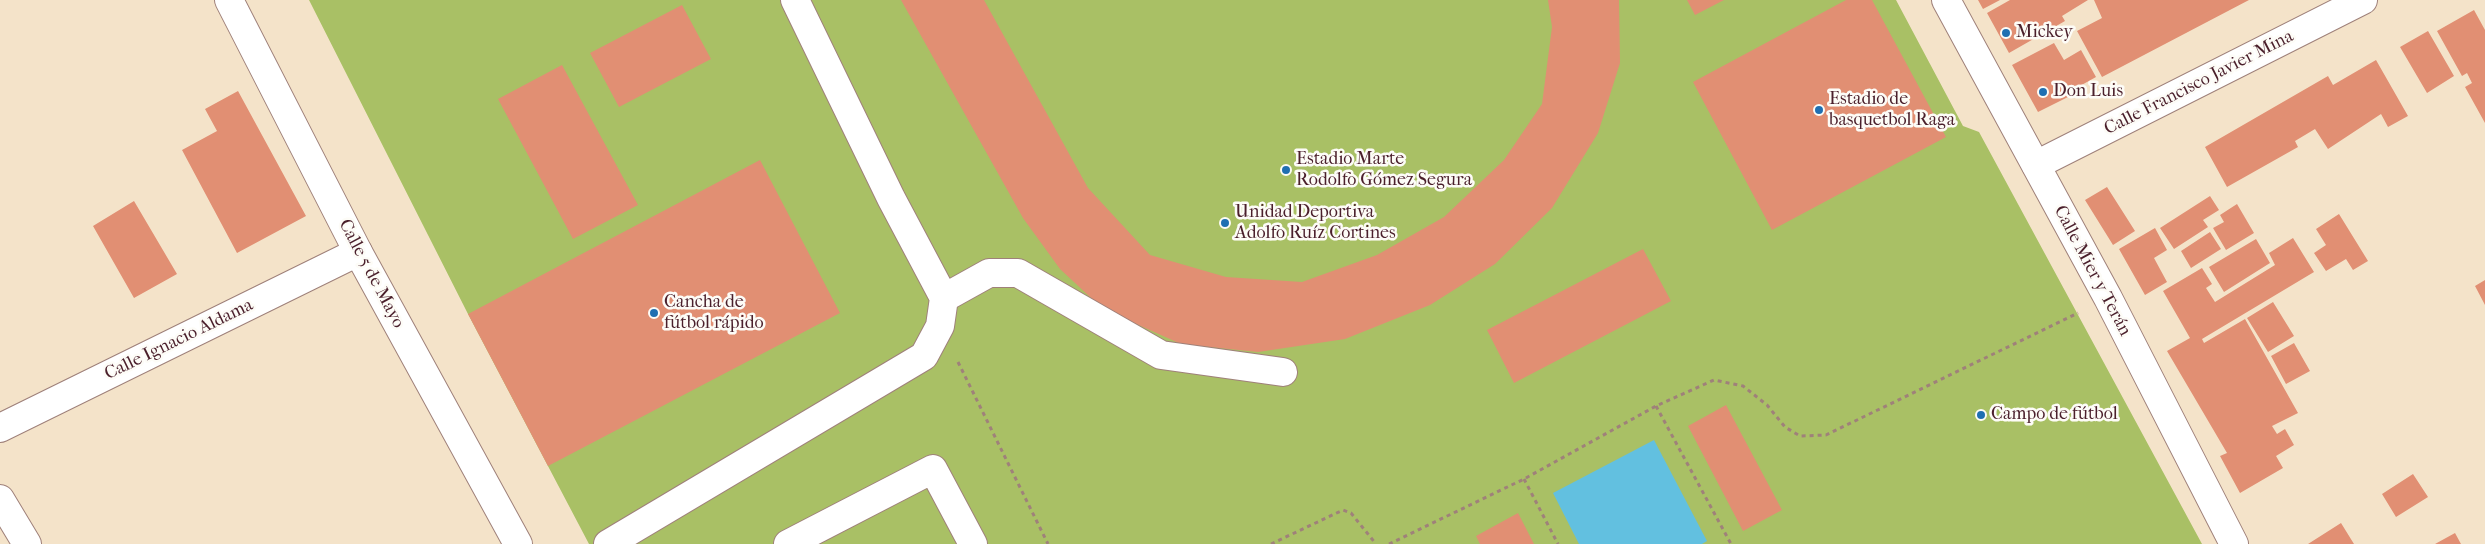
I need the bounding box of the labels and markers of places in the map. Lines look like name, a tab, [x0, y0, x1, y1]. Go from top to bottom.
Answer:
place label: Mickey	[2016, 22, 2073, 44]
marker: Mickey	[2000, 27, 2012, 39]
place label: Don Luis	[2053, 81, 2123, 103]
marker: Don Luis	[2037, 86, 2049, 98]
place label: Estadio de basquetbol Raga	[1829, 89, 1955, 132]
marker: Estadio de basquetbol Raga	[1813, 104, 1825, 116]
place label: Estadio Marte Rodolfo Gómez Segura	[1296, 149, 1472, 192]
marker: Estadio Marte Rodolfo Gómez Segura	[1280, 164, 1292, 176]
place label: Unidad Deportiva Adolfo Ruíz Cortines	[1235, 202, 1396, 244]
marker: Unidad Deportiva Adolfo Ruíz Cortines	[1219, 217, 1231, 229]
place label: Cancha de fútbol rápido	[664, 292, 764, 334]
marker: Cancha de fútbol rápido	[648, 307, 660, 319]
place label: Campo de fútbol	[1991, 404, 2118, 426]
marker: Campo de fútbol	[1975, 409, 1987, 421]

